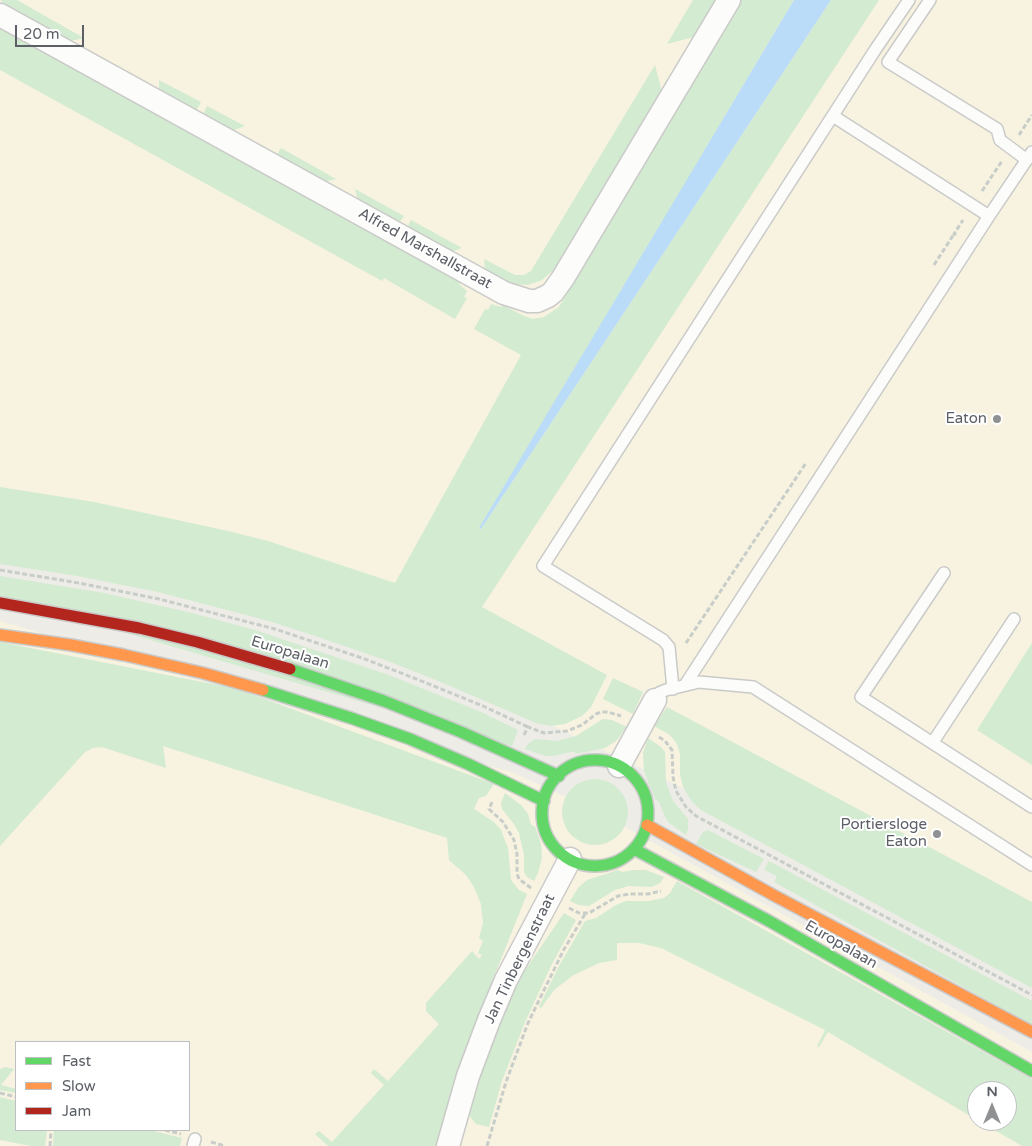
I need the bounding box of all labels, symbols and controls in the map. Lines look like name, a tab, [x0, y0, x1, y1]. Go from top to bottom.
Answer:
scale bar	[18, 15, 86, 47]
text: 20 m	[23, 25, 60, 43]
street label: Alfred Marshallstraat	[355, 205, 495, 293]
place label: Eaton	[945, 410, 987, 428]
marker: Eaton	[991, 413, 1003, 425]
street label: Europalaan	[249, 633, 331, 673]
place label: Portiersloge Eaton	[841, 816, 927, 851]
marker: Portiersloge Eaton	[931, 828, 943, 840]
street label: Jan Tinbergenstraat	[481, 891, 559, 1027]
street label: Europalaan	[802, 917, 880, 973]
legend	[15, 1041, 190, 1131]
text: Fast	[62, 1052, 91, 1070]
text: Slow	[62, 1077, 96, 1095]
north arrow	[967, 1081, 1017, 1131]
text: N	[986, 1083, 998, 1100]
text: Jam	[62, 1102, 91, 1120]

